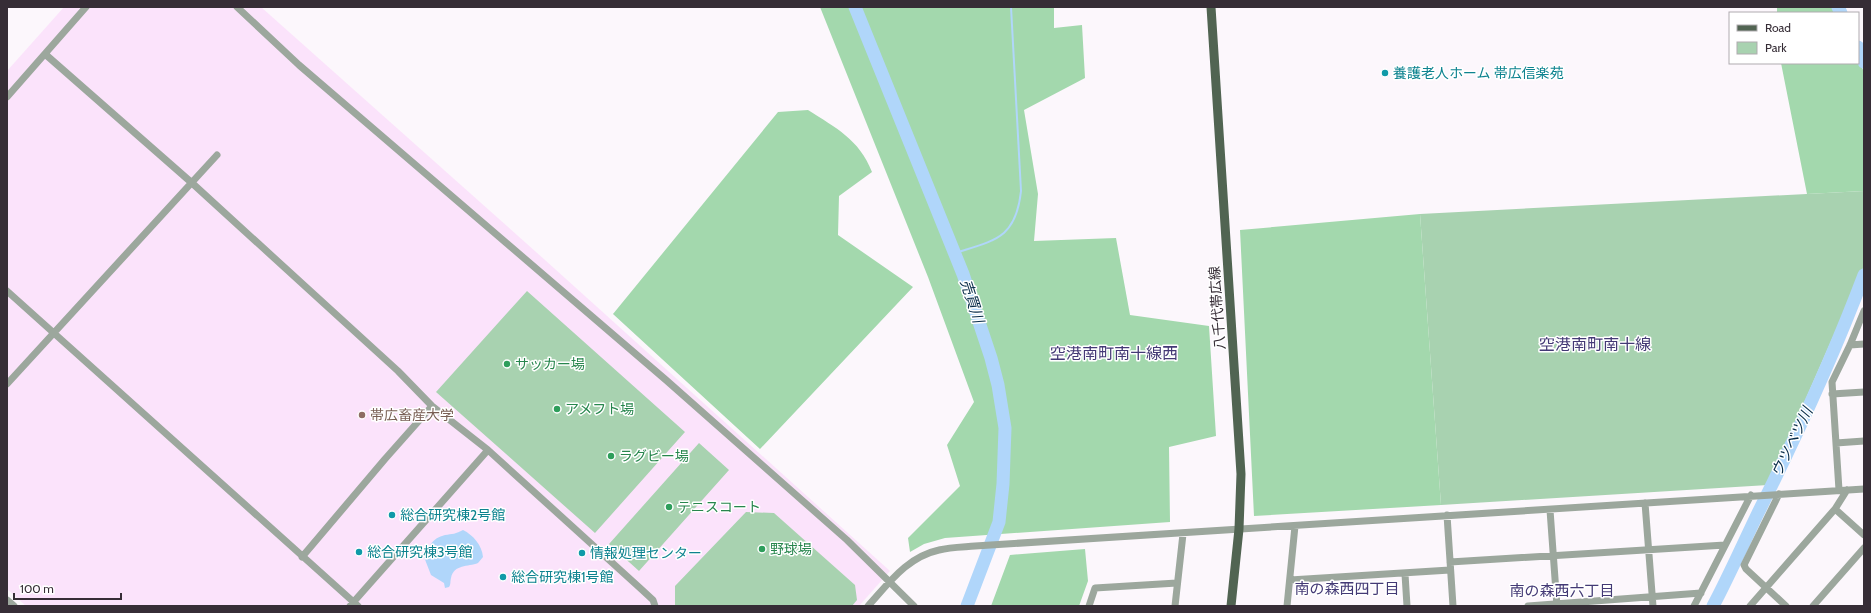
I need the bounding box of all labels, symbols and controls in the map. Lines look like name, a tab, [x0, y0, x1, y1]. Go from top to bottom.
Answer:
legend	[1729, 12, 1859, 64]
text: Road	[1765, 20, 1791, 35]
text: Park	[1765, 40, 1787, 55]
place label: 養護老人ホーム 帯広信楽苑	[1393, 64, 1564, 82]
marker: 養護老人ホーム 帯広信楽苑	[1380, 68, 1390, 78]
street label: 八千代帯広線	[1205, 265, 1229, 351]
water label: 売買川	[956, 277, 988, 327]
district label: 空港南町南十線	[1539, 335, 1651, 354]
district label: 空港南町南十線西	[1050, 344, 1178, 363]
place label: サッカー場	[515, 355, 585, 373]
marker: サッカー場	[502, 359, 512, 369]
place label: アメフト場	[565, 400, 634, 418]
water label: ウツベツ川	[1767, 403, 1817, 480]
marker: アメフト場	[552, 404, 562, 414]
place label: 帯広畜産大学	[370, 406, 454, 424]
marker: 帯広畜産大学	[357, 410, 367, 420]
place label: ラグビー場	[619, 447, 689, 465]
marker: ラグビー場	[606, 451, 616, 461]
place label: テニスコート	[677, 498, 761, 516]
marker: テニスコート	[664, 502, 674, 512]
place label: 総合研究棟2号館	[400, 506, 505, 524]
marker: 総合研究棟2号館	[387, 510, 397, 520]
place label: 野球場	[770, 540, 812, 558]
place label: 総合研究棟3号館	[367, 543, 473, 561]
place label: 情報処理センター	[590, 544, 702, 562]
marker: 野球場	[757, 544, 767, 554]
marker: 総合研究棟3号館	[354, 547, 364, 557]
marker: 情報処理センター	[577, 548, 587, 558]
place label: 総合研究棟1号館	[511, 568, 614, 586]
marker: 総合研究棟1号館	[498, 572, 508, 582]
scale bar	[14, 575, 121, 601]
district label: 南の森西四丁目	[1294, 580, 1400, 598]
text: 100 m	[20, 581, 54, 596]
district label: 南の森西六丁目	[1509, 582, 1615, 600]

